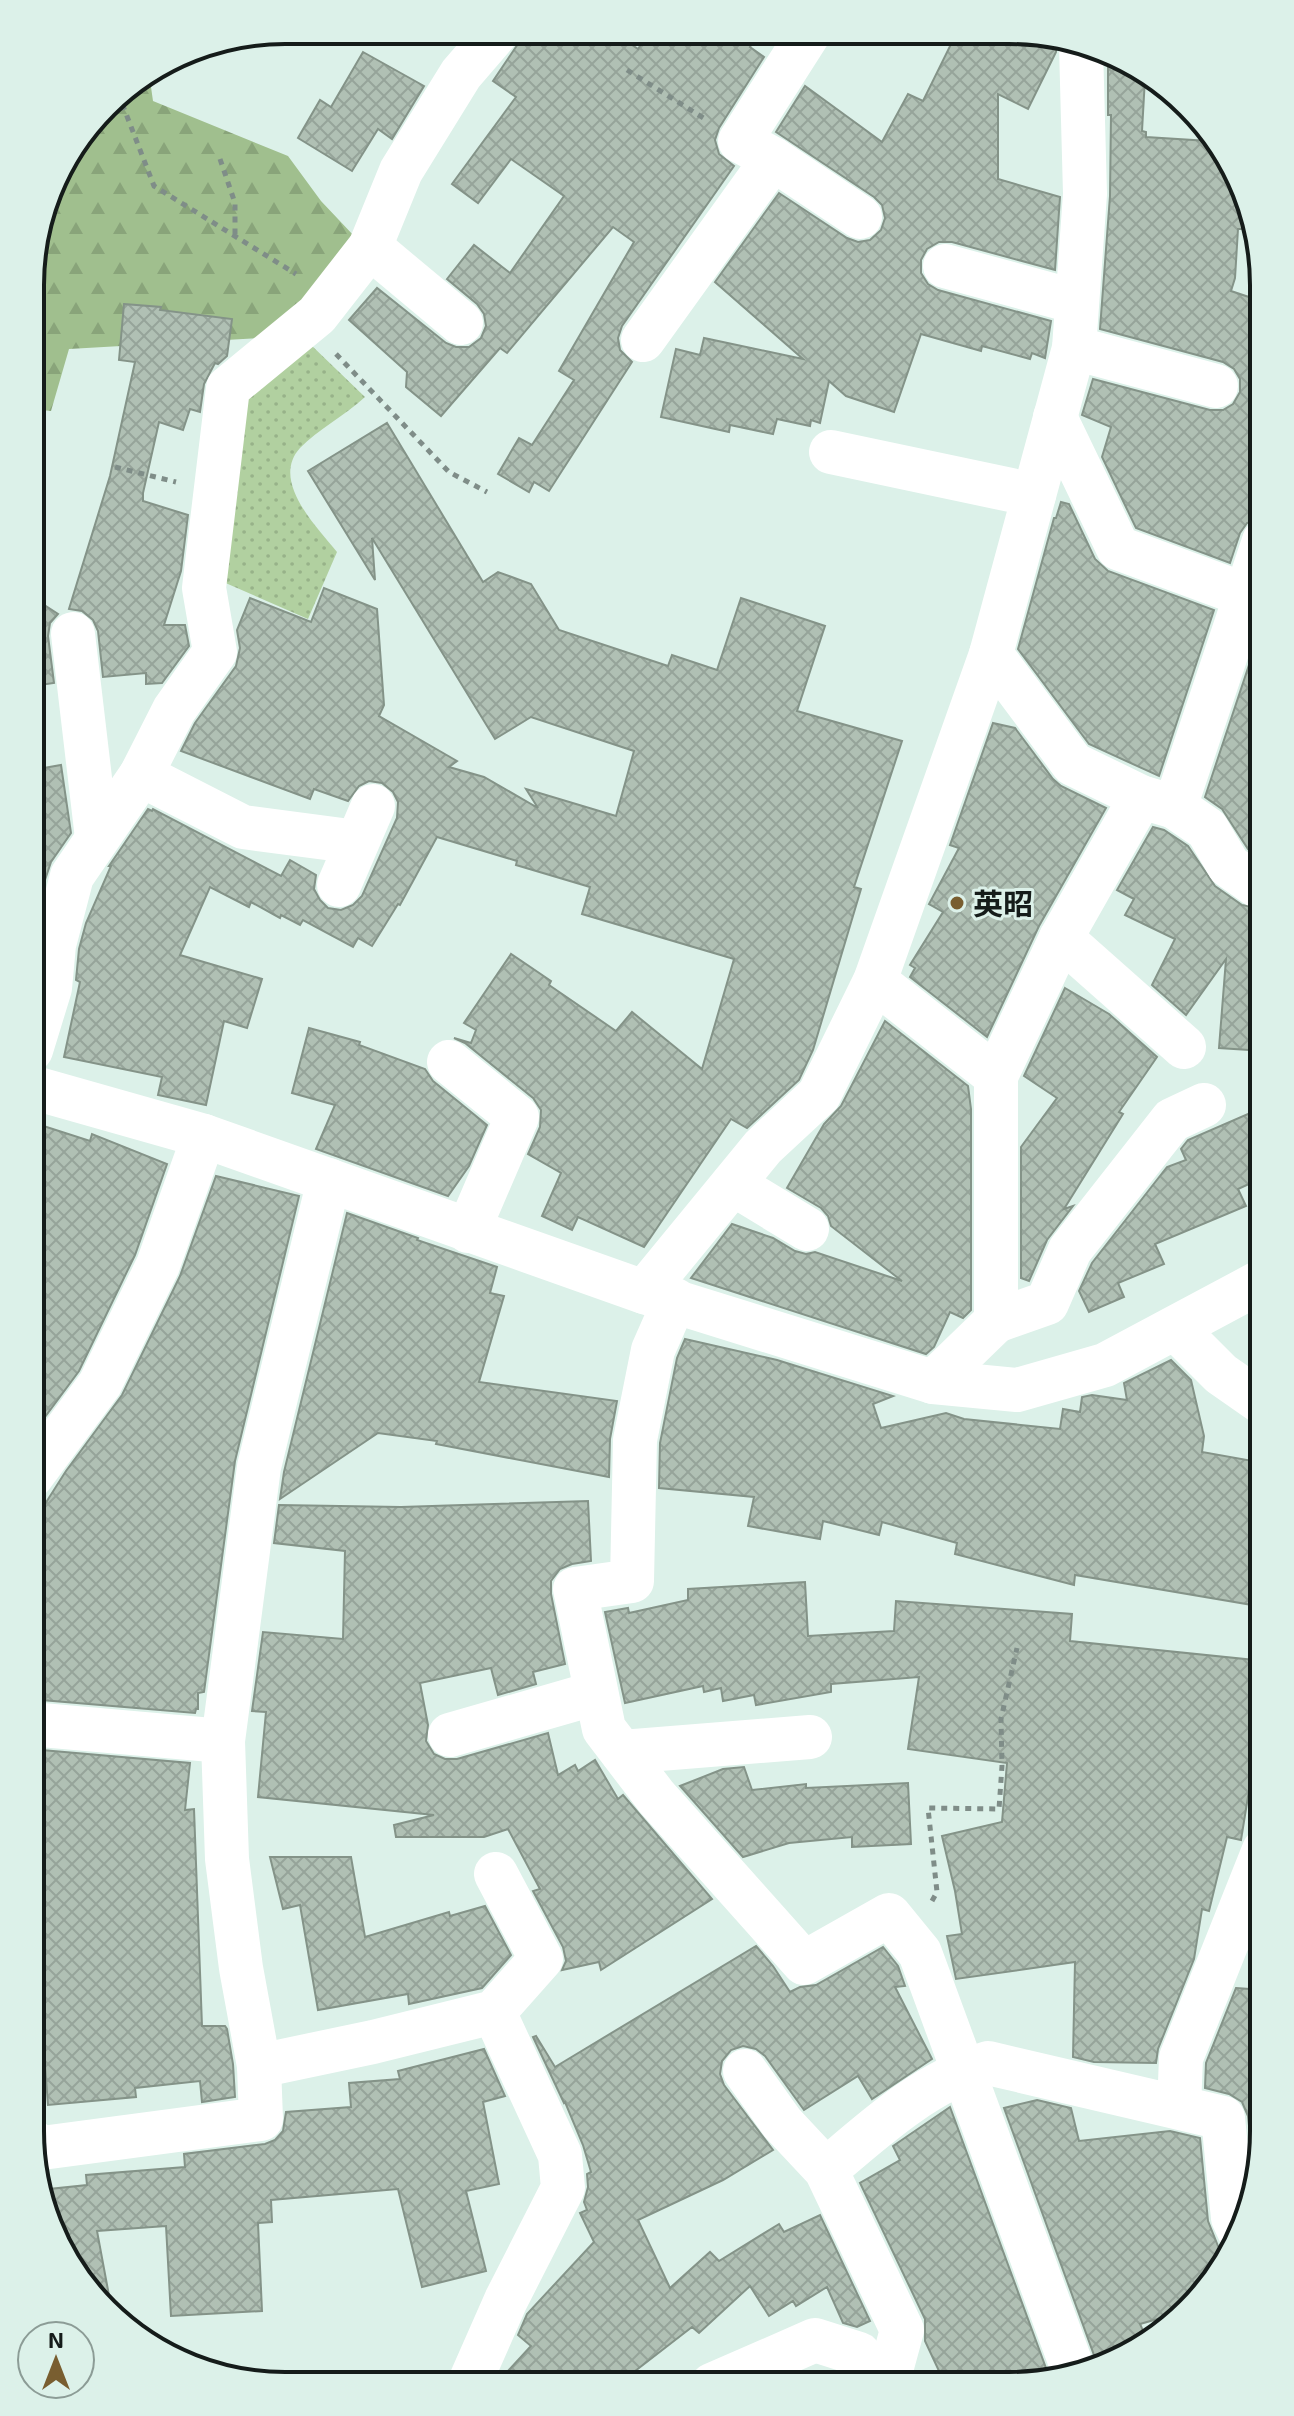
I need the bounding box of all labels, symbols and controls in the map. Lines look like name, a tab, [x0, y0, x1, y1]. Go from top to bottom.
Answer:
place label: 英昭	[973, 885, 1033, 921]
marker: 英昭	[948, 894, 966, 912]
north arrow	[16, 2320, 96, 2400]
text: N	[48, 2326, 64, 2352]

